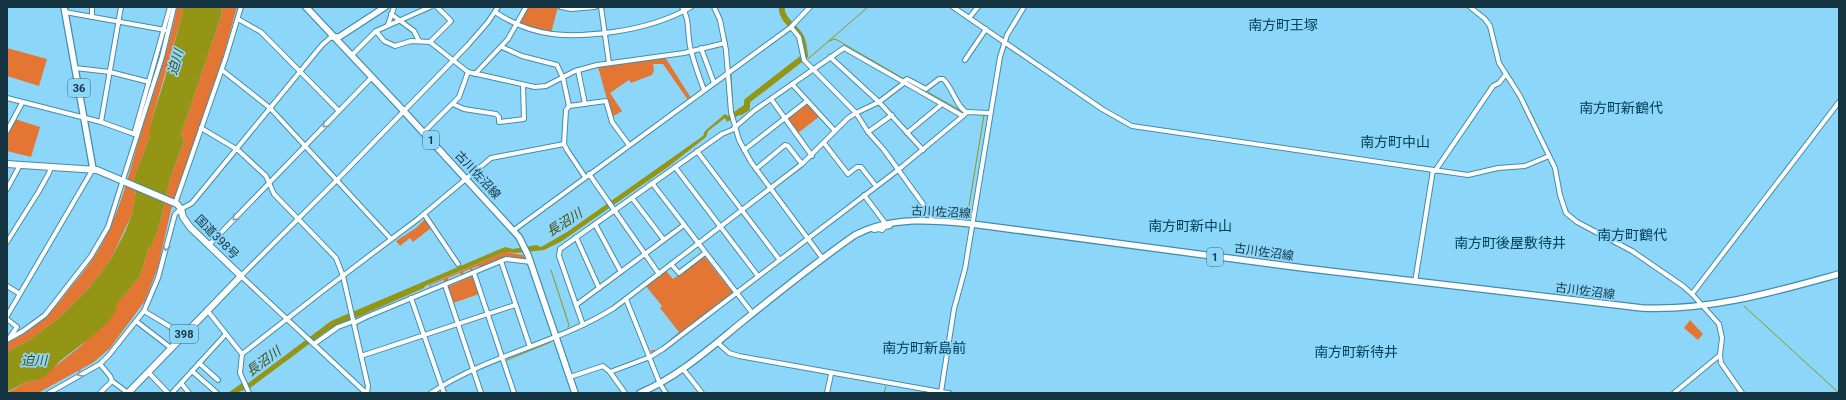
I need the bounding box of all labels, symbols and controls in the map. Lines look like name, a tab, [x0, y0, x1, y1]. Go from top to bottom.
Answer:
district label: 南方町王塚	[1248, 17, 1318, 33]
water label: 迫川	[165, 46, 187, 77]
road number: 36	[68, 79, 90, 97]
district label: 南方町新鶴代	[1579, 100, 1663, 116]
one-way arrow	[322, 120, 330, 128]
road number: 1	[423, 131, 439, 149]
district label: 南方町中山	[1360, 134, 1430, 150]
street label: 古川佐沼線	[452, 148, 504, 202]
street label: 古川佐沼線	[911, 203, 971, 221]
water label: 長沼川	[544, 204, 586, 239]
street label: 国道398号	[192, 212, 242, 262]
one-way arrow	[232, 213, 240, 221]
district label: 南方町新中山	[1148, 218, 1232, 234]
district label: 南方町鶴代	[1597, 227, 1667, 243]
district label: 南方町後屋敷待井	[1454, 235, 1566, 251]
street label: 古川佐沼線	[1233, 241, 1295, 263]
one-way arrow	[163, 245, 171, 251]
road number: 1	[1207, 248, 1223, 266]
street label: 古川佐沼線	[1554, 280, 1616, 302]
road number: 398	[170, 325, 198, 343]
district label: 南方町新島前	[882, 340, 966, 356]
water label: 長沼川	[243, 342, 285, 379]
district label: 南方町新待井	[1314, 344, 1398, 360]
water label: 迫川	[21, 353, 49, 368]
one-way arrow	[77, 370, 85, 377]

